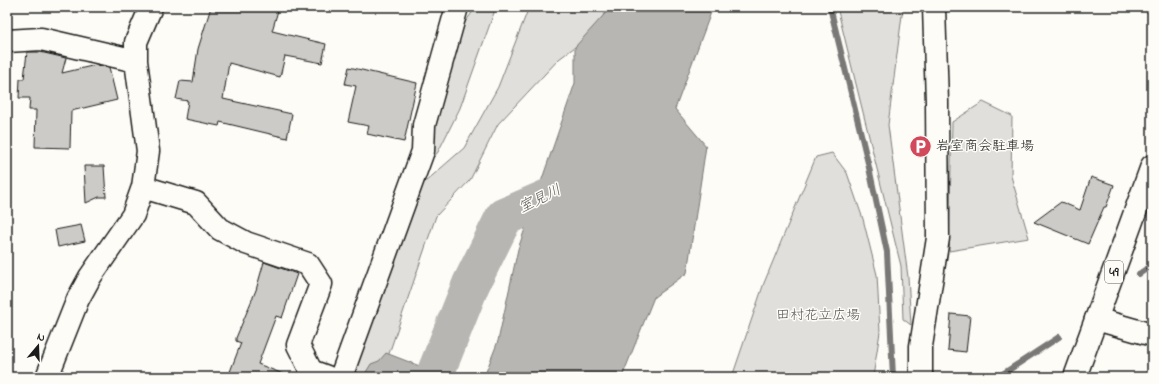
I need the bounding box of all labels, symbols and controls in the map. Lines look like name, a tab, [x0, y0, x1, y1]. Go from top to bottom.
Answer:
parking icon: 岩室商会駐車場	[908, 133, 934, 159]
place label: 岩室商会駐車場	[936, 136, 1034, 157]
water label: 室見川	[515, 179, 565, 219]
road number: 49	[1105, 261, 1123, 283]
park label: 田村花立広場	[776, 305, 860, 326]
north arrow	[18, 326, 58, 366]
text: N	[35, 329, 47, 346]

